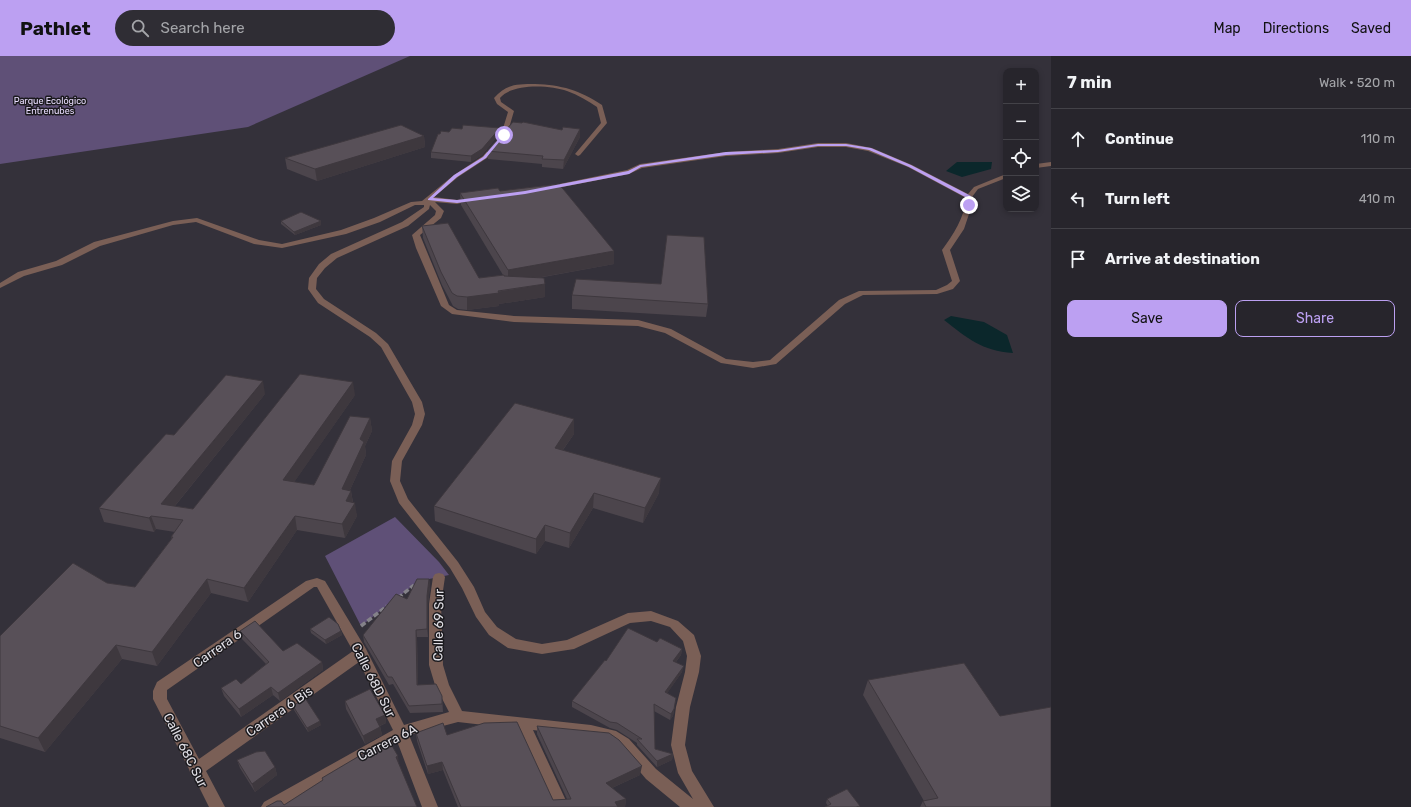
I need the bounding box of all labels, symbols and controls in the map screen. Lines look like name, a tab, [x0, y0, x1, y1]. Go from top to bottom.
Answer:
search box	[115, 10, 395, 46]
text: Pathlet	[20, 17, 91, 40]
icon: search	[129, 17, 151, 39]
text: Search here	[161, 19, 245, 37]
text: Map	[1214, 20, 1241, 37]
text: Directions	[1263, 20, 1329, 37]
text: Saved	[1351, 20, 1391, 37]
map controls	[1003, 68, 1039, 212]
button: +	[1003, 68, 1039, 104]
text: 7 min	[1067, 72, 1112, 92]
text: Walk · 520 m	[1319, 75, 1395, 90]
park label: Parque Ecológico Entrenubes	[14, 96, 86, 116]
button: −	[1003, 104, 1039, 140]
route start	[495, 126, 513, 144]
icon: ahead	[1067, 128, 1089, 150]
text: Continue	[1105, 130, 1174, 148]
text: 110 m	[1361, 131, 1395, 146]
button: locate	[1003, 140, 1039, 176]
button: layers	[1003, 176, 1039, 212]
icon: left	[1067, 188, 1089, 210]
text: Turn left	[1105, 190, 1170, 208]
text: 410 m	[1359, 191, 1395, 206]
route end	[960, 196, 978, 214]
icon: arrive	[1067, 248, 1089, 270]
text: Arrive at destination	[1105, 250, 1260, 268]
button: Save	[1067, 300, 1227, 337]
button: Share	[1235, 300, 1395, 337]
street label: Calle 69 Sur	[430, 589, 447, 661]
street label: Carrera 6	[190, 626, 245, 671]
street label: Calle 68D Sur	[348, 640, 399, 720]
street label: Carrera 6 Bis	[243, 683, 316, 740]
street label: Calle 68C Sur	[160, 711, 211, 790]
street label: Carrera 6A	[355, 721, 420, 764]

